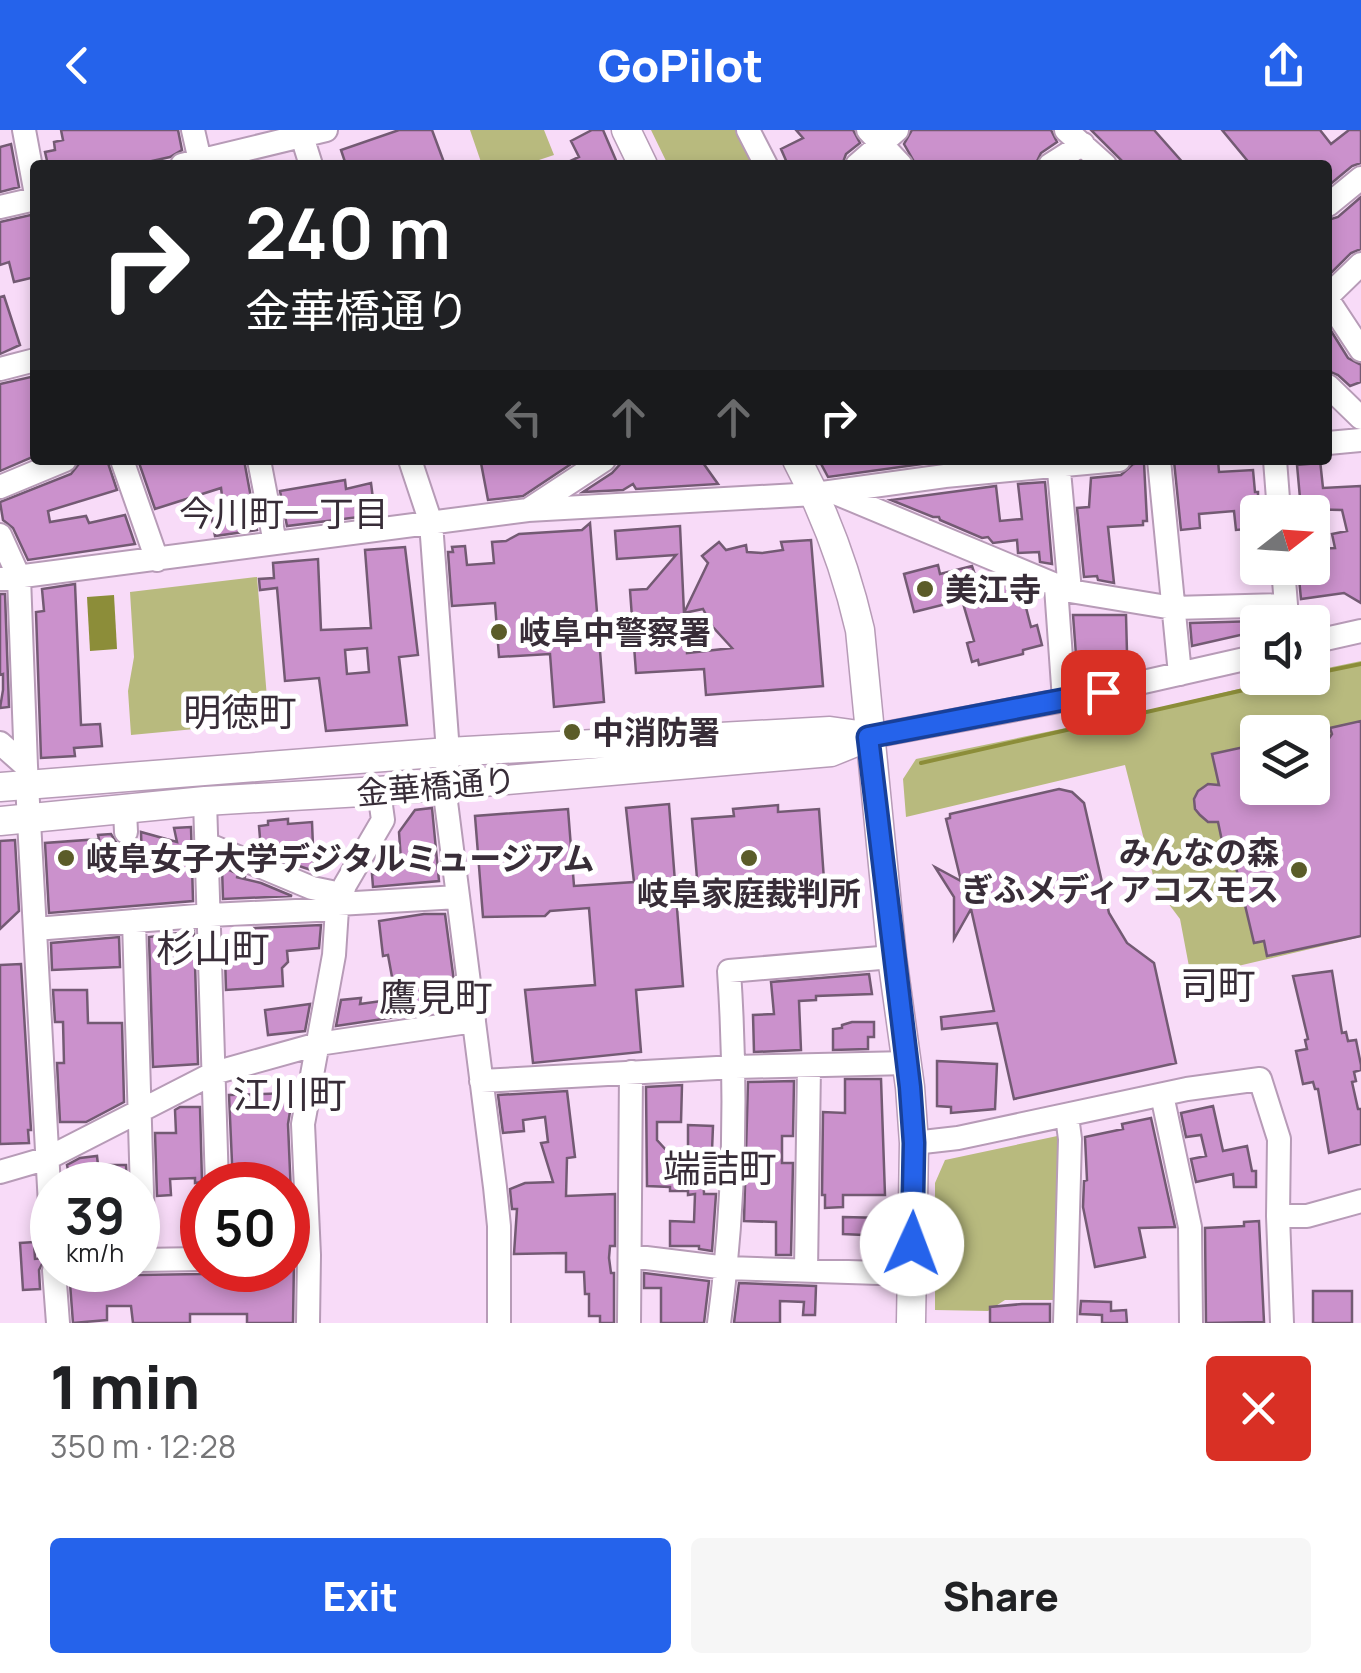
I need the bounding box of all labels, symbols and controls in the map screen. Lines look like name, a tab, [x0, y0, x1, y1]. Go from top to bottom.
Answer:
text: GoPilot	[598, 34, 763, 96]
icon: back	[50, 38, 105, 93]
icon: share	[1256, 38, 1311, 93]
text: 240 m	[245, 184, 451, 280]
icon: right	[80, 200, 210, 330]
text: 金華橋通り	[245, 279, 470, 341]
icon: left	[496, 390, 551, 445]
icon: ahead	[601, 390, 656, 445]
icon: ahead	[706, 390, 761, 445]
icon: right	[811, 390, 866, 445]
district label: 今川町一丁目	[179, 489, 389, 537]
north arrow	[1240, 495, 1330, 585]
map controls	[1240, 495, 1330, 805]
place label: 美江寺	[945, 567, 1041, 611]
marker: 美江寺	[914, 578, 936, 600]
button: sound	[1240, 605, 1330, 695]
place label: 岐阜中警察署	[519, 610, 711, 654]
marker: 岐阜中警察署	[488, 621, 510, 643]
pin	[1061, 650, 1146, 735]
icon: arrive	[1076, 665, 1131, 720]
district label: 明徳町	[183, 685, 297, 737]
place label: 中消防署	[592, 710, 720, 754]
button: layers	[1240, 715, 1330, 805]
marker: 中消防署	[561, 721, 583, 743]
street label: 金華橋通り	[354, 757, 518, 815]
place label: みんなの森 ぎふメディアコスモス	[961, 830, 1279, 911]
place label: 岐阜女子大学デジタルミュージアム	[86, 836, 594, 880]
marker: 岐阜女子大学デジタルミュージアム	[55, 847, 77, 869]
marker: 岐阜家庭裁判所	[738, 847, 760, 869]
marker: みんなの森 ぎふメディアコスモス	[1288, 859, 1310, 881]
place label: 岐阜家庭裁判所	[637, 871, 861, 915]
district label: 杉山町	[156, 921, 270, 973]
district label: 司町	[1180, 958, 1256, 1010]
district label: 鷹見町	[379, 970, 493, 1022]
district label: 江川町	[233, 1067, 347, 1119]
district label: 端詰町	[663, 1141, 777, 1193]
speed limit sign: 50	[180, 1162, 310, 1292]
text: 39	[65, 1181, 125, 1249]
position arrow	[860, 1192, 964, 1296]
text: km/h	[66, 1235, 124, 1270]
text: 1 min	[50, 1345, 200, 1427]
button: close	[1206, 1356, 1311, 1461]
text: 350 m · 12:28	[50, 1424, 236, 1468]
button: Exit	[50, 1538, 671, 1653]
button: Share	[691, 1538, 1311, 1653]

